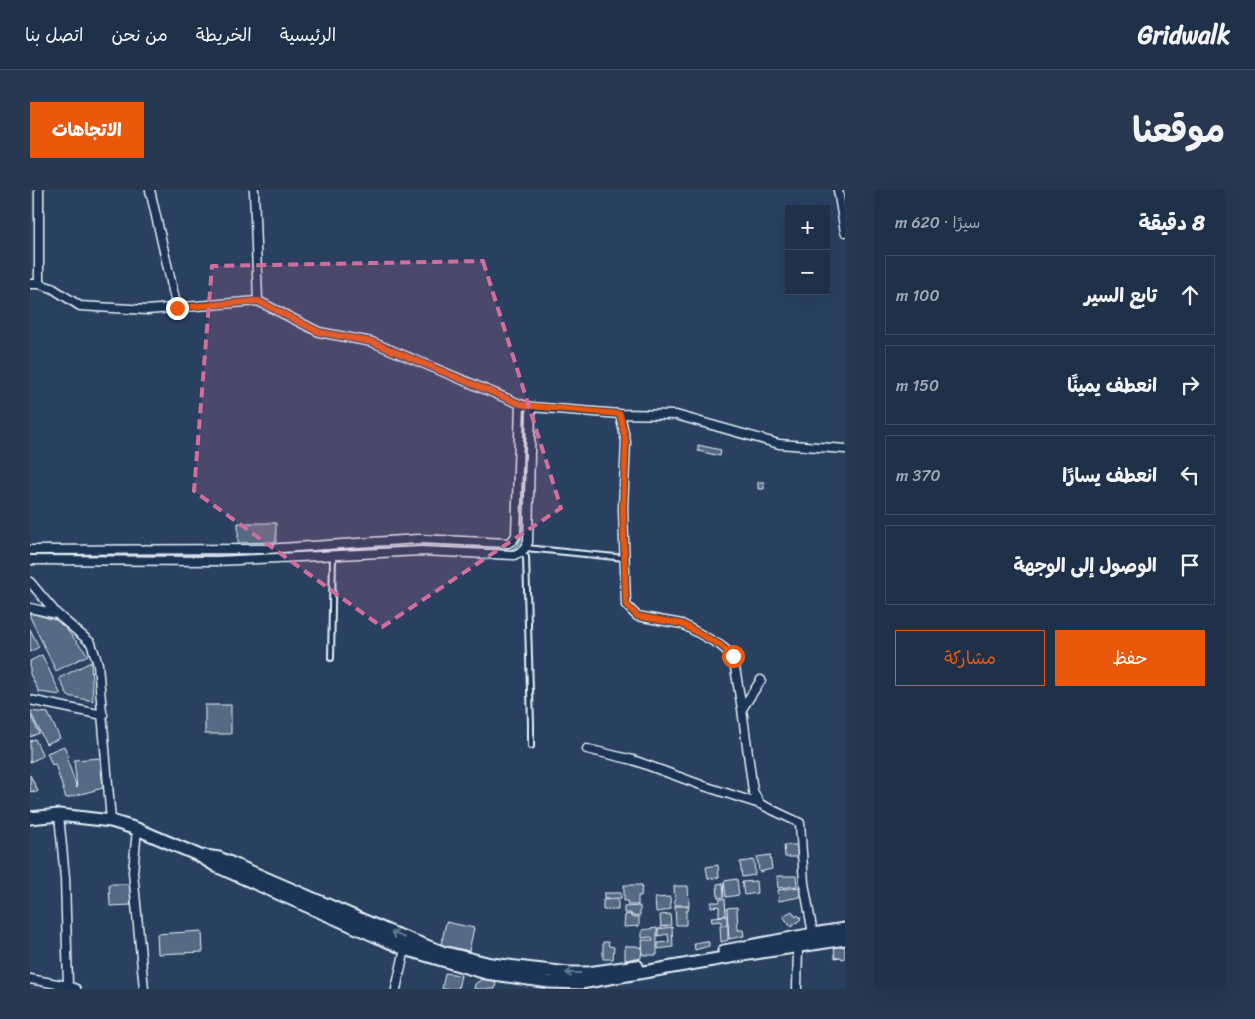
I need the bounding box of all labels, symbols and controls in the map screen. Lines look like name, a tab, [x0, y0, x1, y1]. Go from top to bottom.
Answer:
text: Gridwalk	[1138, 14, 1230, 56]
text: اتصل بنا	[25, 19, 84, 51]
text: من نحن	[112, 19, 168, 51]
text: الخريطة	[196, 19, 252, 51]
text: الرئيسية	[280, 19, 336, 51]
text: موقعنا	[1132, 99, 1225, 161]
button: الاتجاهات	[30, 102, 144, 158]
text: 8 دقيقة	[1138, 204, 1205, 242]
map controls	[785, 205, 830, 295]
button: +	[785, 205, 830, 250]
text: سيرًا · 620 m	[895, 208, 980, 237]
button: −	[785, 250, 830, 295]
text: تابع السير	[1084, 279, 1157, 312]
text: 100 m	[896, 281, 940, 310]
icon: ahead	[1176, 281, 1204, 309]
route end	[166, 297, 189, 320]
text: انعطف يمينًا	[1067, 369, 1157, 402]
text: 150 m	[896, 371, 939, 400]
icon: right	[1176, 371, 1204, 399]
text: انعطف يسارًا	[1062, 459, 1157, 492]
text: 370 m	[896, 461, 941, 490]
icon: left	[1176, 461, 1204, 489]
text: الوصول إلى الوجهة	[1014, 549, 1157, 582]
icon: arrive	[1176, 551, 1204, 579]
button: مشاركة	[895, 630, 1045, 686]
button: حفظ	[1055, 630, 1205, 686]
route start	[722, 645, 745, 668]
one-way arrow	[391, 930, 406, 939]
one-way arrow	[565, 968, 581, 978]

